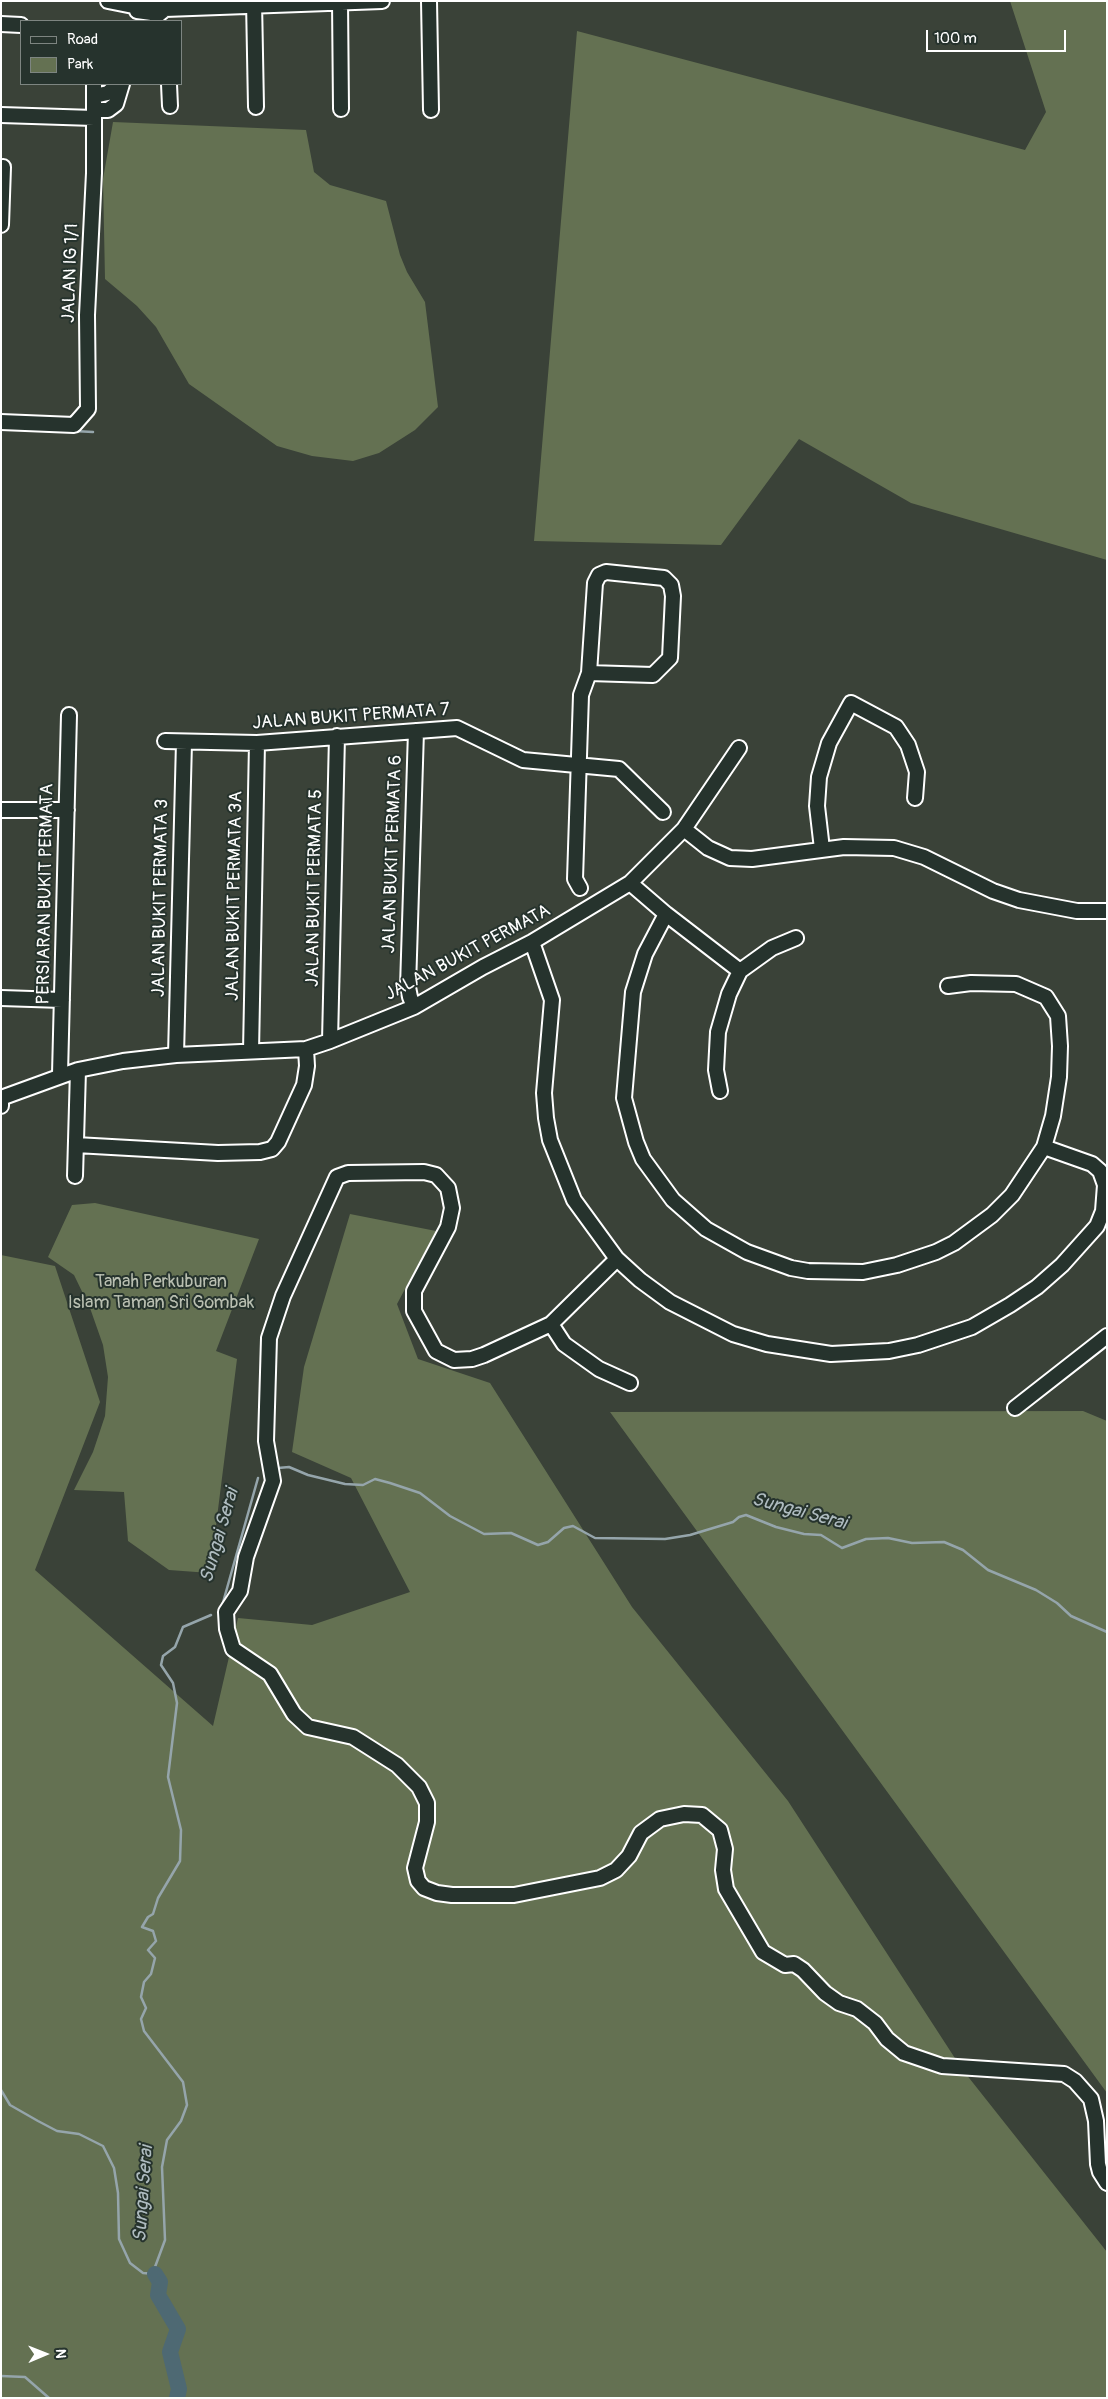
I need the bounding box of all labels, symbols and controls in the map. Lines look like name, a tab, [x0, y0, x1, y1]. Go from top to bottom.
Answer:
legend	[20, 20, 182, 85]
scale bar	[928, 20, 1068, 52]
text: 100 m	[934, 29, 977, 48]
text: Road	[67, 30, 98, 49]
text: Park	[67, 55, 93, 74]
street label: JALAN IG 1/1	[58, 223, 84, 323]
street label: JALAN BUKIT PERMATA 7	[252, 699, 450, 735]
street label: JALAN BUKIT PERMATA 6	[379, 754, 407, 954]
street label: PERSIARAN BUKIT PERMATA	[33, 783, 59, 1005]
street label: JALAN BUKIT PERMATA 5	[302, 789, 328, 987]
street label: JALAN BUKIT PERMATA 3A	[222, 791, 248, 1001]
street label: JALAN BUKIT PERMATA 3	[148, 799, 174, 997]
street label: JALAN BUKIT PERMATA	[382, 900, 554, 1006]
park label: Tanah Perkuburan Islam Taman Sri Gombak	[68, 1271, 254, 1314]
water label: Sungai Serai	[196, 1486, 244, 1586]
water label: Sungai Serai	[749, 1488, 849, 1536]
water label: Sungai Serai	[129, 2145, 159, 2243]
north arrow	[20, 2329, 70, 2379]
text: N	[52, 2349, 69, 2359]

